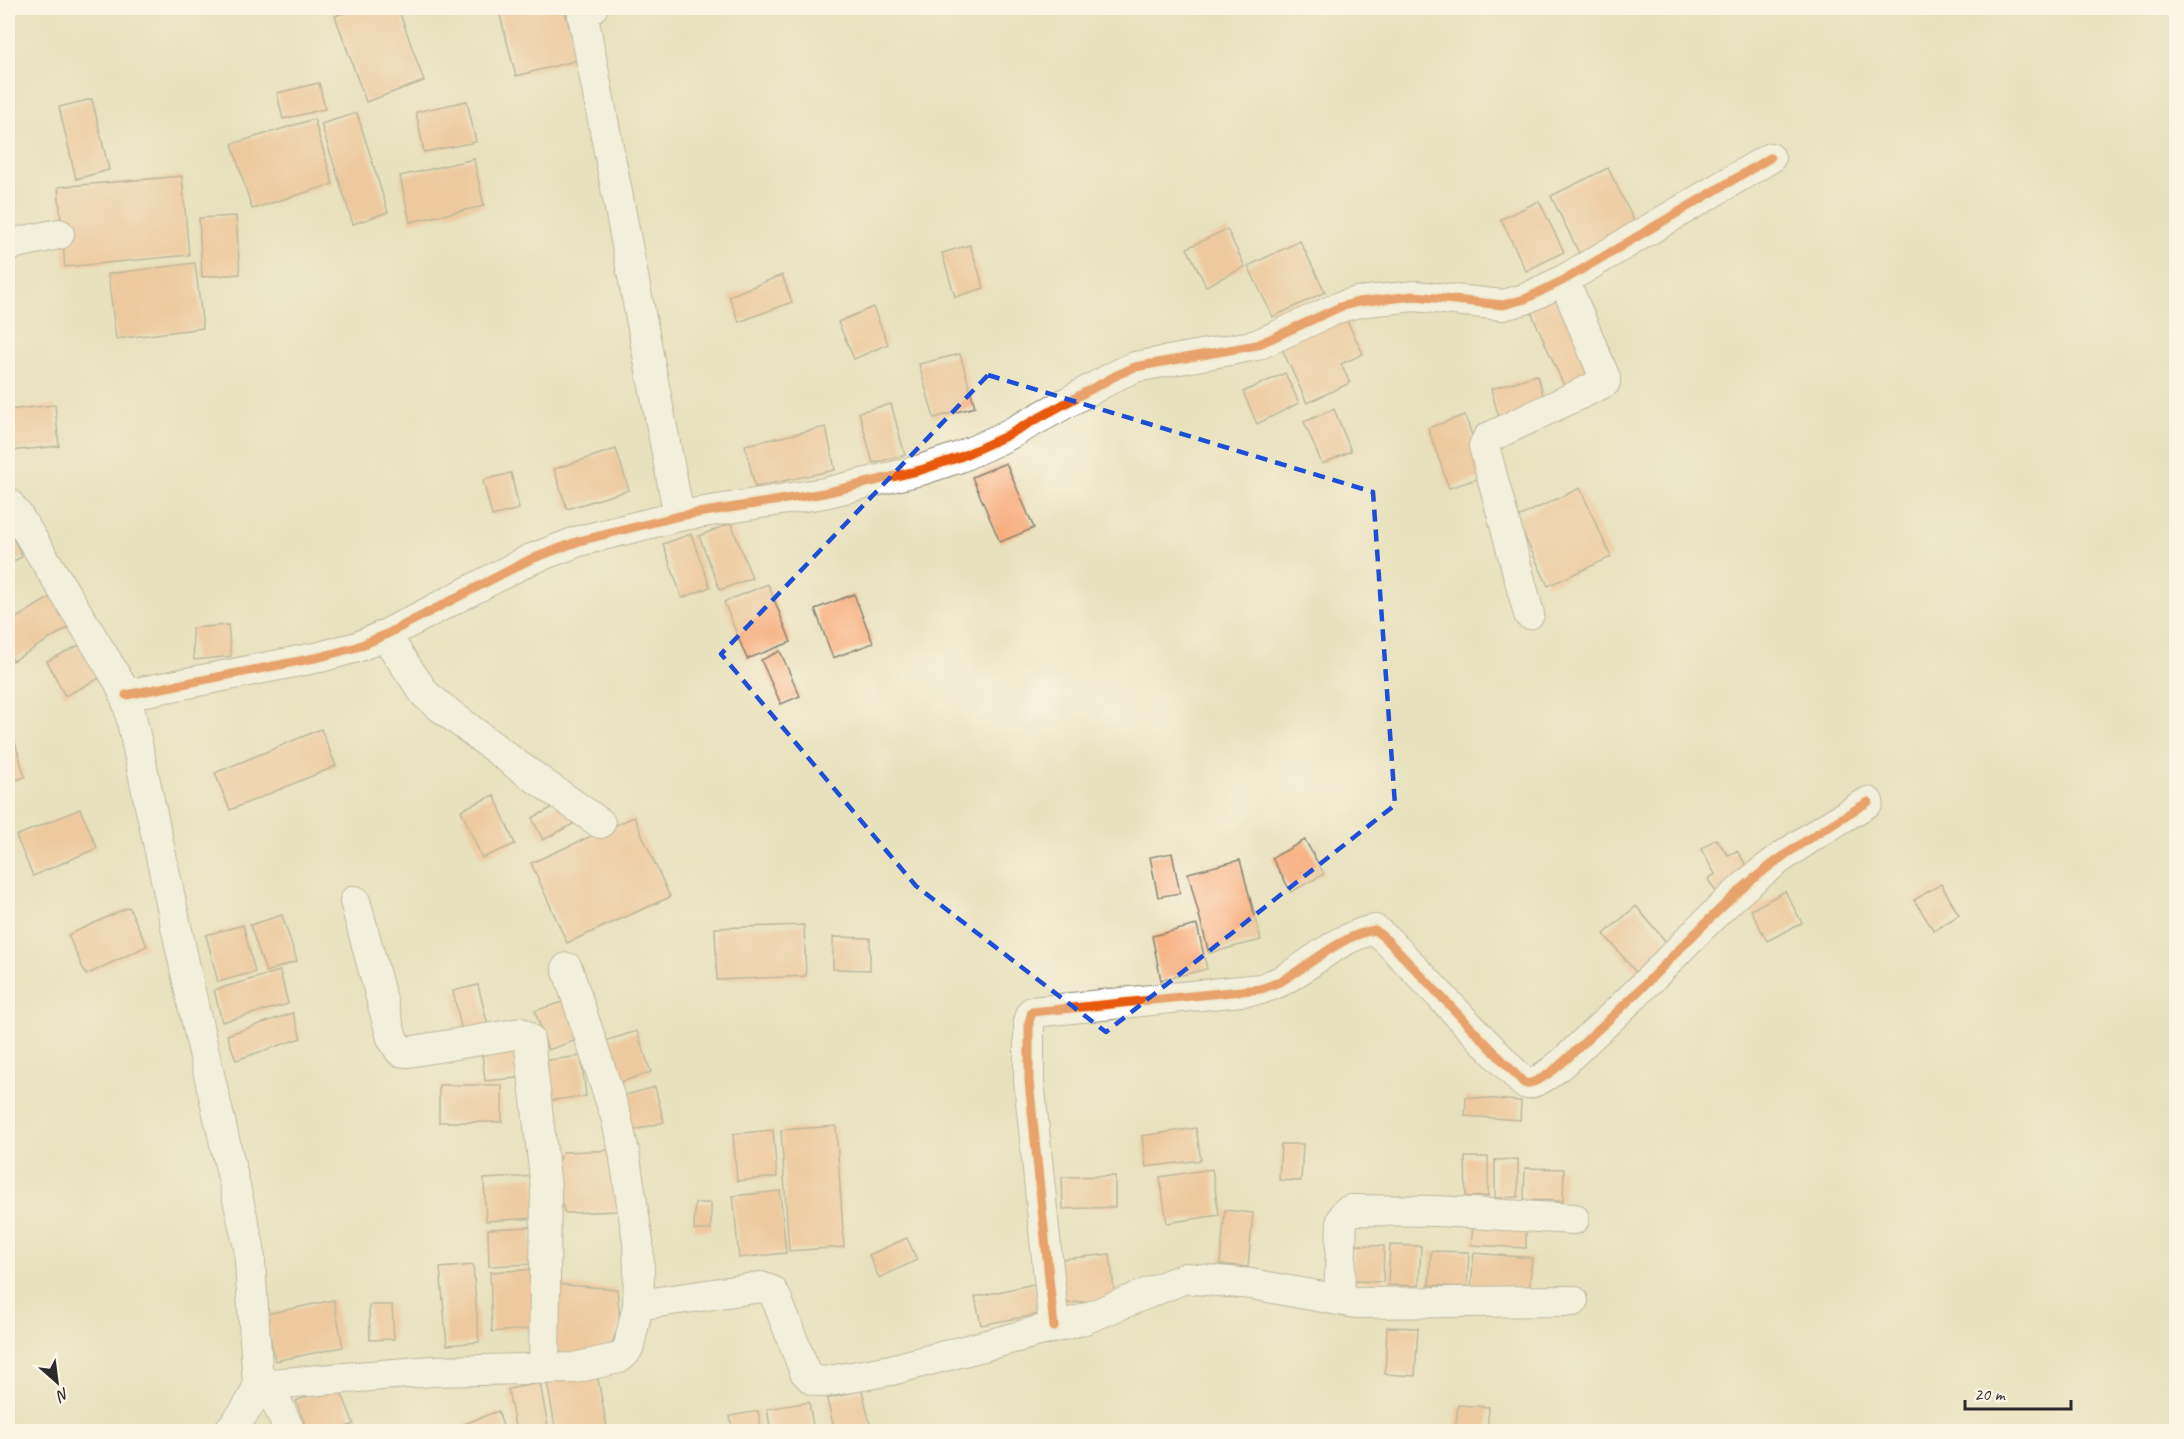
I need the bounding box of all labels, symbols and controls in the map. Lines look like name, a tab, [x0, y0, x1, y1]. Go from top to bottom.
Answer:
north arrow	[27, 1352, 87, 1412]
scale bar	[1965, 1373, 2072, 1411]
text: N	[52, 1383, 73, 1407]
text: 20 m	[1974, 1383, 2007, 1405]

